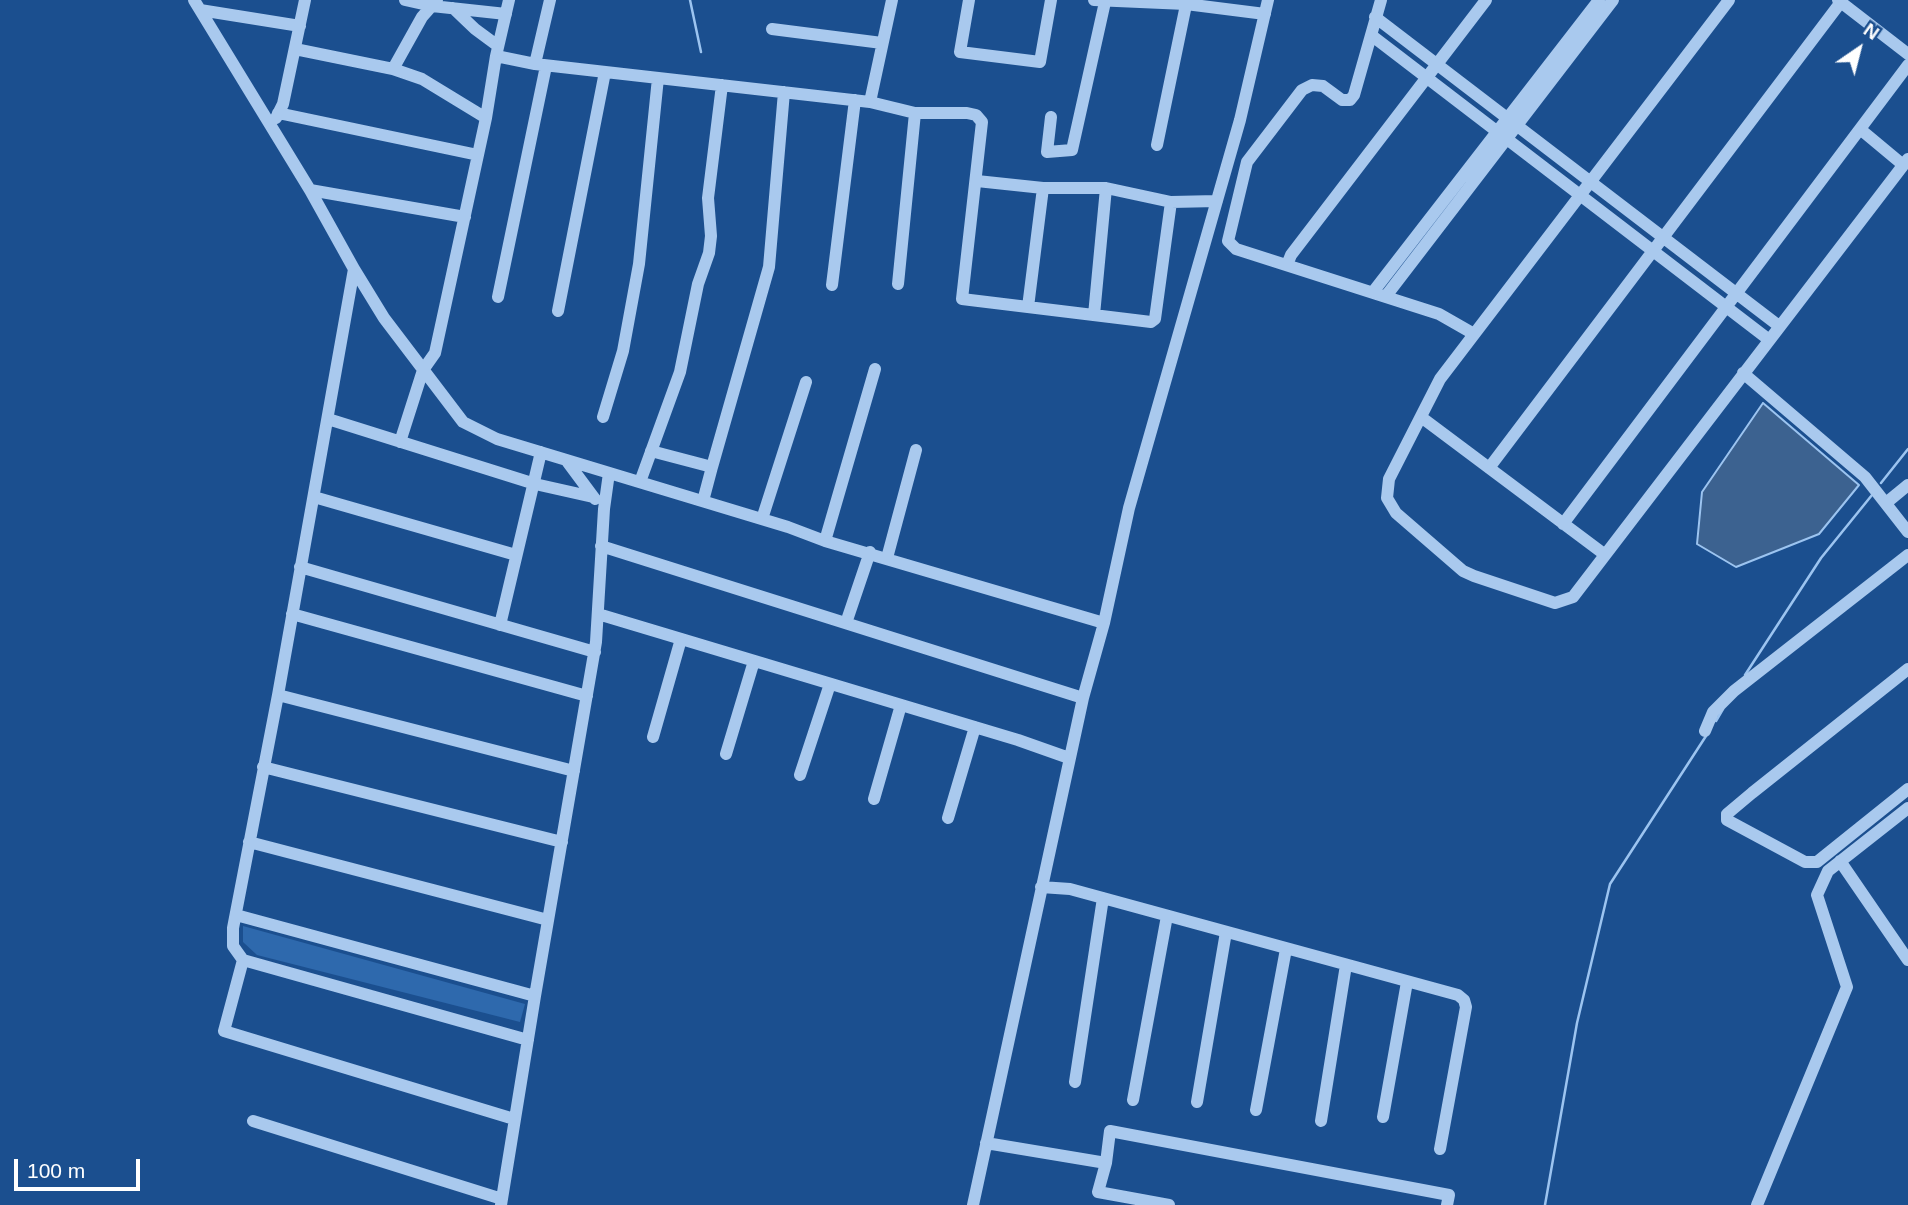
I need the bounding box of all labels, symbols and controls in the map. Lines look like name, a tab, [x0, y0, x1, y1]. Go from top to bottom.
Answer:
north arrow	[1824, 14, 1894, 84]
text: N	[1860, 19, 1883, 44]
scale bar	[18, 1146, 144, 1190]
text: 100 m	[27, 1159, 85, 1182]

